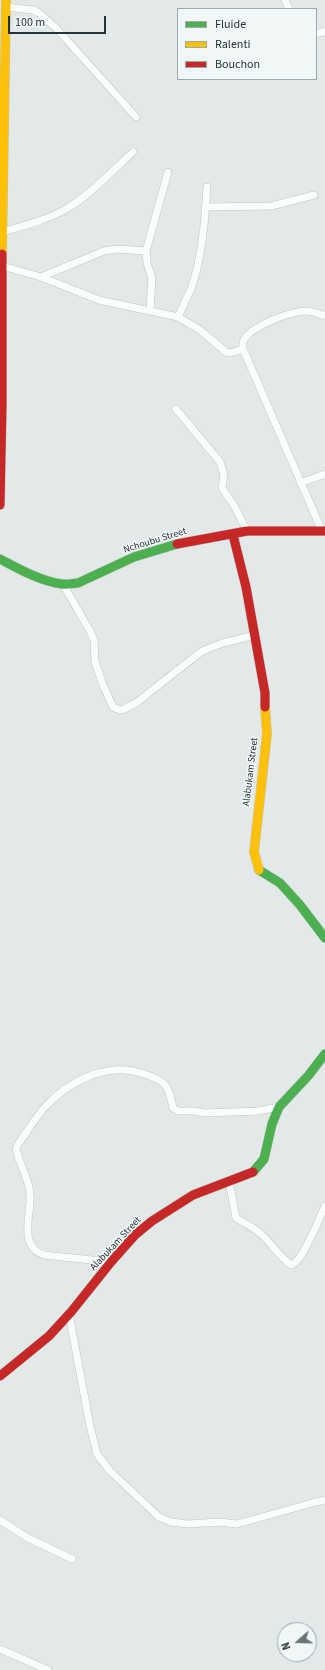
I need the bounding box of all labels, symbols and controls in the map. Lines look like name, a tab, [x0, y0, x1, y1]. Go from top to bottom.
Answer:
scale bar	[10, 8, 108, 34]
legend	[177, 8, 317, 80]
text: 100 m	[15, 14, 45, 31]
text: Fluide	[215, 16, 246, 33]
text: Ralenti	[215, 36, 250, 53]
text: Bouchon	[215, 56, 260, 73]
street label: Nchoubu Street	[122, 526, 188, 556]
street label: Alabukam Street	[241, 737, 261, 807]
street label: Alabukam Street	[88, 1215, 144, 1273]
north arrow	[277, 1622, 317, 1662]
text: N	[278, 1640, 294, 1652]

